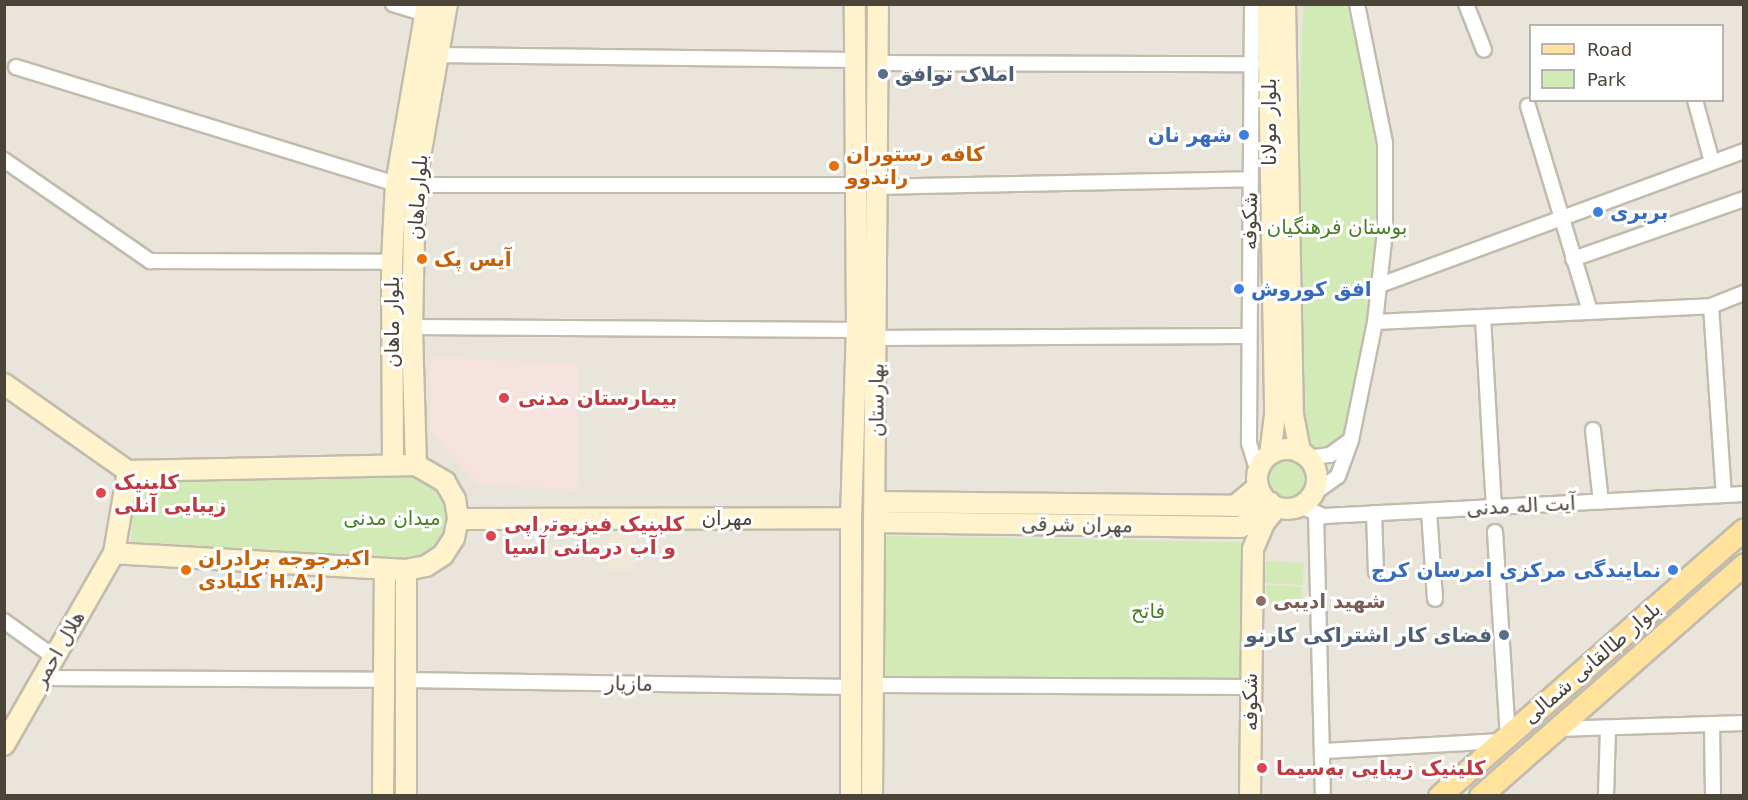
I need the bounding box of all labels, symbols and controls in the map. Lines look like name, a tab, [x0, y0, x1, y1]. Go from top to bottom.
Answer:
legend	[1529, 24, 1724, 102]
text: Road	[1587, 39, 1632, 60]
place label: املاک توافق	[895, 62, 1015, 86]
marker: املاک توافق	[876, 67, 890, 81]
text: Park	[1587, 69, 1626, 90]
street label: بلوار مولانا	[1257, 78, 1281, 166]
place label: شهر نان	[1148, 123, 1232, 147]
marker: شهر نان	[1237, 128, 1251, 142]
place label: کافه رستوران راندوو	[846, 142, 985, 189]
street label: بلوارماهان	[403, 153, 433, 241]
marker: کافه رستوران راندوو	[827, 159, 841, 173]
street label: شکوفه	[1237, 192, 1263, 250]
place label: بربری	[1610, 200, 1668, 224]
marker: بربری	[1591, 205, 1605, 219]
park label: بوستان فرهنگیان	[1267, 215, 1407, 239]
place label: آیس پک	[434, 247, 512, 271]
marker: آیس پک	[415, 252, 429, 266]
street label: بلوار ماهان	[380, 276, 404, 368]
place label: افق کوروش	[1251, 277, 1372, 301]
marker: افق کوروش	[1232, 282, 1246, 296]
street label: بهارستان	[865, 363, 889, 437]
place label: بیمارستان مدنی	[518, 386, 677, 410]
marker: بیمارستان مدنی	[495, 389, 513, 407]
place label: کلینیک زیبایی آنلی	[114, 470, 226, 517]
marker: کلینیک زیبایی آنلی	[92, 484, 110, 502]
street label: آیت اله مدنی	[1466, 491, 1576, 521]
park label: میدان مدنی	[343, 506, 441, 530]
street label: مهران	[701, 506, 753, 530]
place label: کلینیک فیزیوتراپی و آب درمانی آسیا	[504, 512, 684, 559]
street label: مهران شرقی	[1021, 512, 1133, 538]
marker: کلینیک فیزیوتراپی و آب درمانی آسیا	[482, 527, 500, 545]
place label: اکبرجوجه برادران کلبادی H.A.J	[198, 546, 370, 593]
place label: نمایندگی مرکزی امرسان کرج	[1371, 558, 1661, 582]
marker: اکبرجوجه برادران کلبادی H.A.J	[179, 563, 193, 577]
marker: نمایندگی مرکزی امرسان کرج	[1666, 563, 1680, 577]
place label: شهید ادیبی	[1273, 589, 1386, 613]
marker: شهید ادیبی	[1254, 594, 1268, 608]
street label: بلوار طالقانی شمالی	[1518, 597, 1666, 729]
park label: فاتح	[1131, 599, 1165, 623]
street label: هلال احمر	[28, 607, 90, 691]
place label: فضای کار اشتراکی کارنو	[1245, 623, 1492, 647]
marker: فضای کار اشتراکی کارنو	[1497, 628, 1511, 642]
street label: مازیار	[605, 672, 653, 696]
street label: شکوفه	[1238, 673, 1262, 731]
place label: کلینیک زیبایی به‌سیما	[1276, 756, 1486, 780]
marker: کلینیک زیبایی به‌سیما	[1253, 759, 1271, 777]

